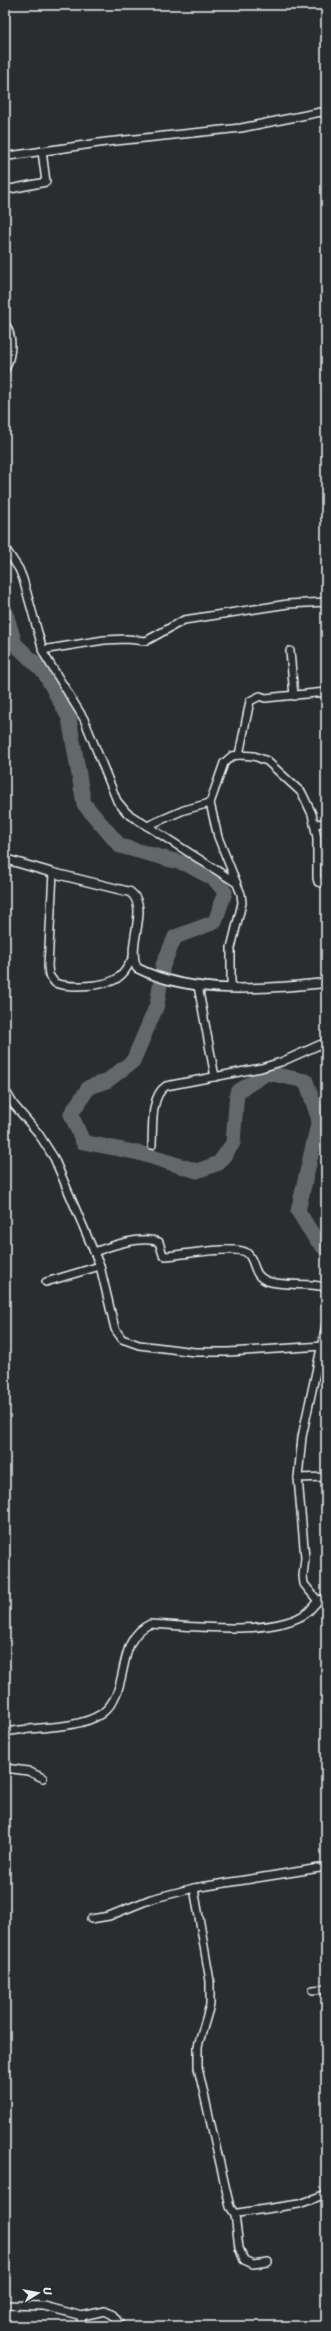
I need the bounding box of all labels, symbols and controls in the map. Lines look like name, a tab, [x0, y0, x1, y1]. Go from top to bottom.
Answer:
north arrow	[18, 2273, 58, 2313]
text: U	[37, 2286, 57, 2297]

